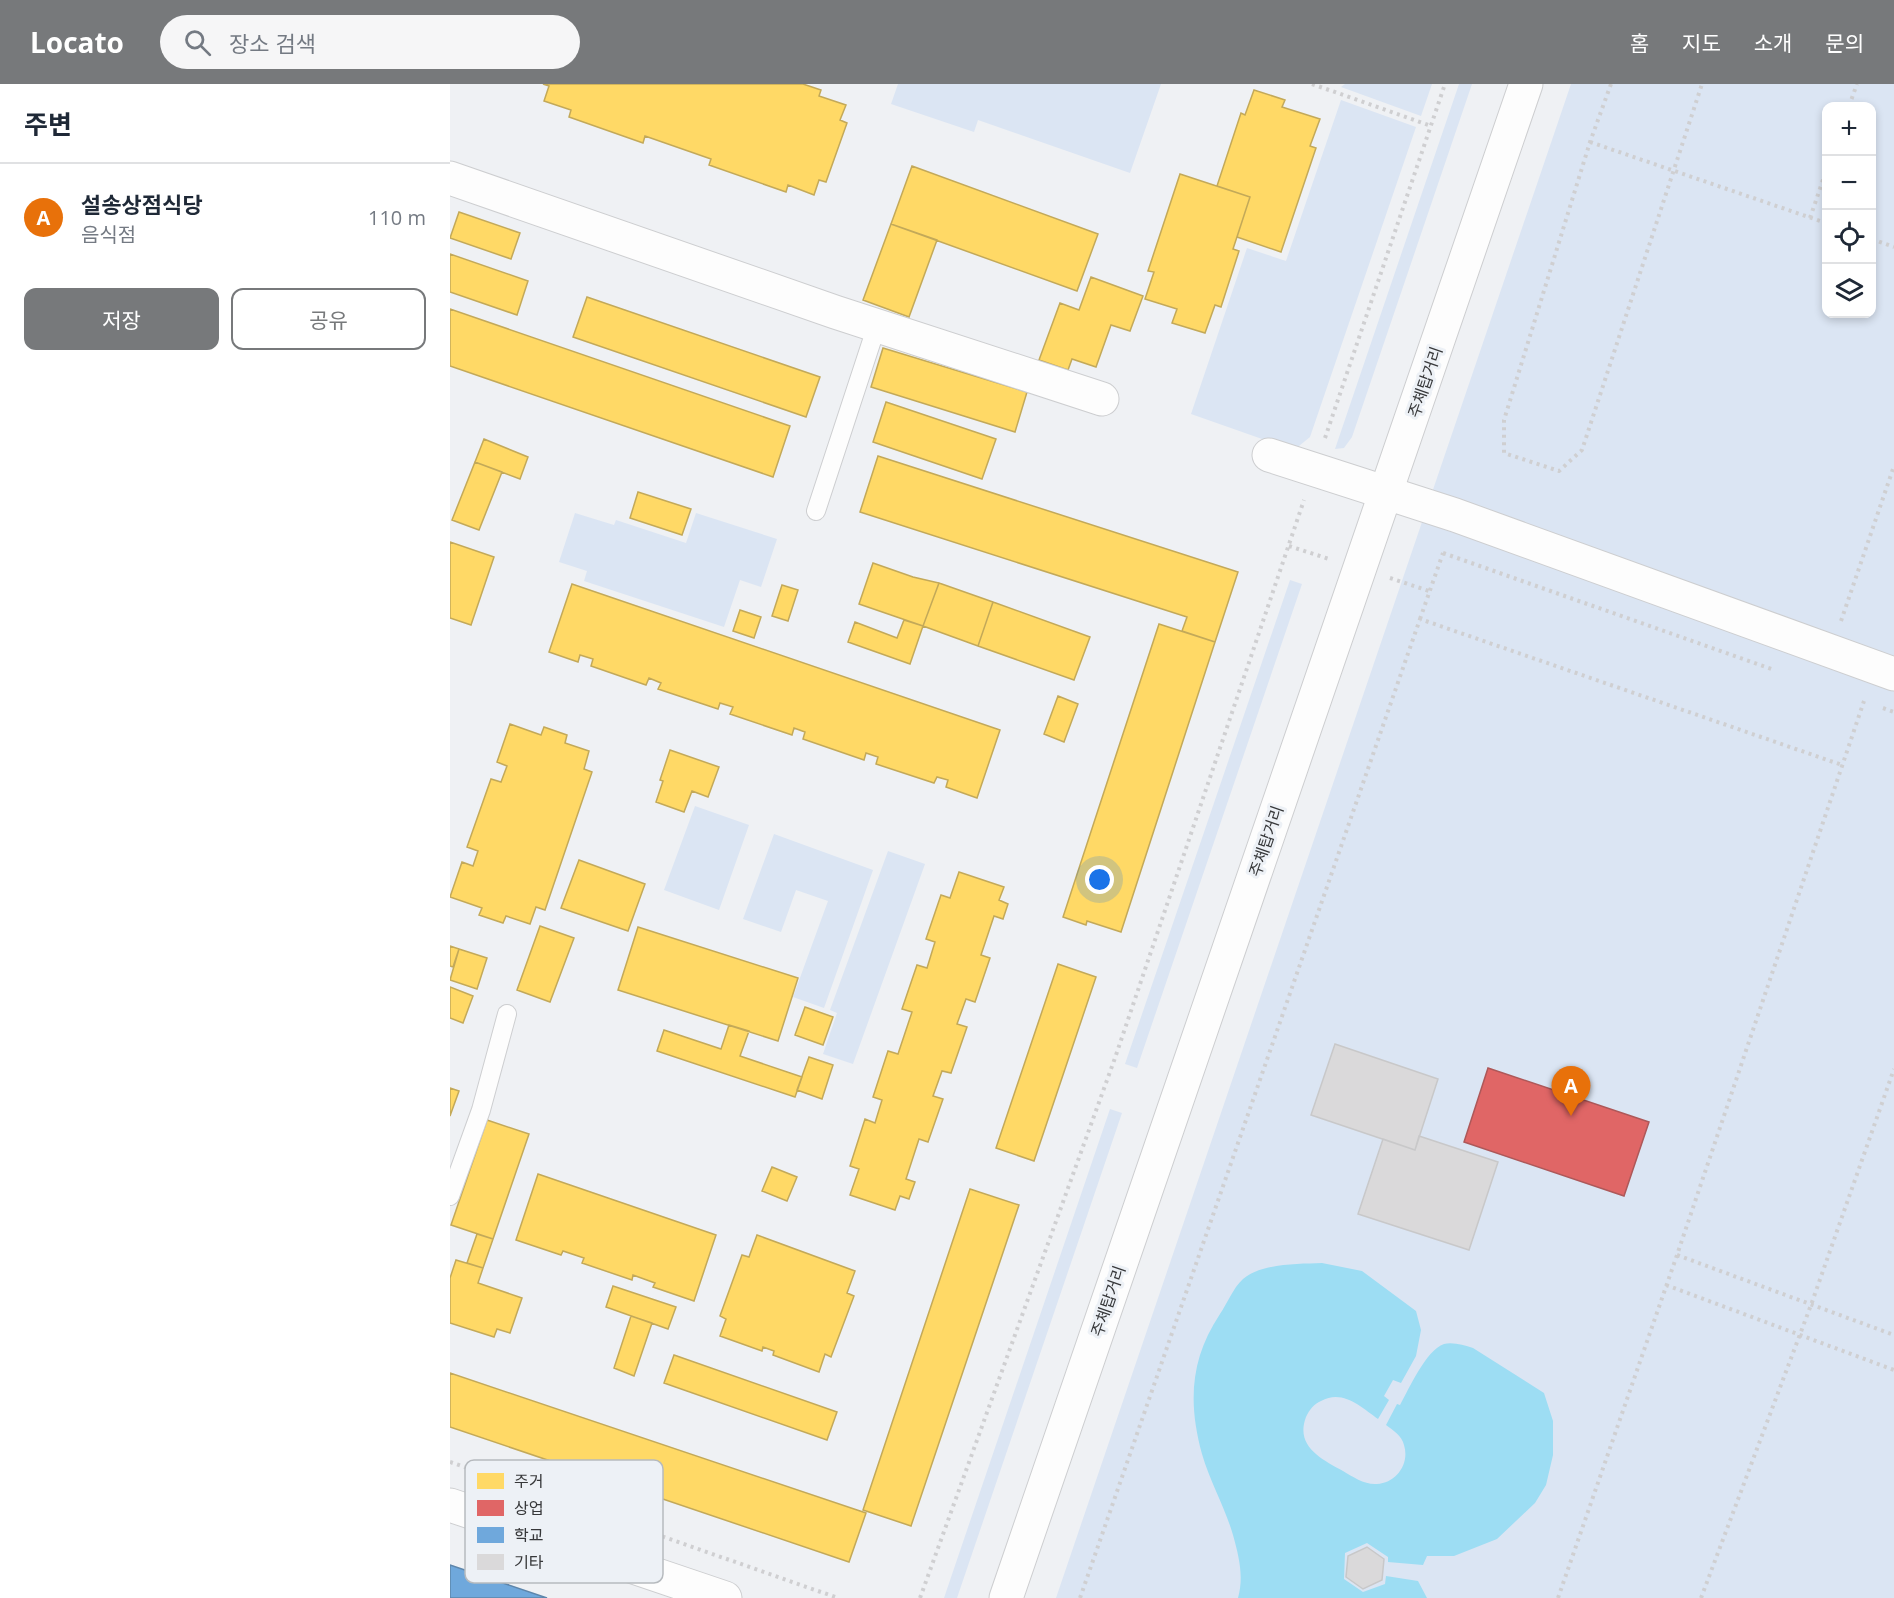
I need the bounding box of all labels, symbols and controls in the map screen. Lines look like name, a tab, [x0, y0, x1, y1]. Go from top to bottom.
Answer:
search box	[160, 15, 580, 69]
text: Locato	[30, 23, 124, 61]
icon: search	[181, 26, 214, 59]
text: 장소 검색	[229, 28, 316, 58]
text: 홈	[1630, 29, 1649, 57]
text: 지도	[1682, 29, 1721, 57]
text: 소개	[1754, 29, 1792, 57]
text: 문의	[1825, 29, 1864, 57]
map controls	[1822, 102, 1876, 318]
button: +	[1822, 102, 1876, 156]
text: 주변	[24, 106, 72, 142]
button: −	[1822, 156, 1876, 210]
text: 설송상점식당	[81, 189, 202, 219]
text: A	[37, 204, 50, 231]
text: 110 m	[368, 204, 426, 231]
button: locate	[1822, 210, 1876, 264]
text: 음식점	[81, 221, 136, 248]
button: layers	[1822, 264, 1876, 318]
button: 저장	[24, 288, 219, 350]
button: 공유	[231, 288, 426, 350]
street label: 주체탑거리	[1403, 344, 1447, 420]
street label: 주체탑거리	[1244, 803, 1288, 879]
your location	[1085, 865, 1114, 894]
pin: A	[1552, 1066, 1590, 1116]
street label: 주체탑거리	[1086, 1263, 1130, 1339]
legend	[465, 1460, 663, 1583]
text: 주거	[514, 1470, 543, 1492]
text: 상업	[514, 1497, 543, 1519]
text: 학교	[514, 1524, 543, 1546]
text: 기타	[514, 1551, 544, 1573]

